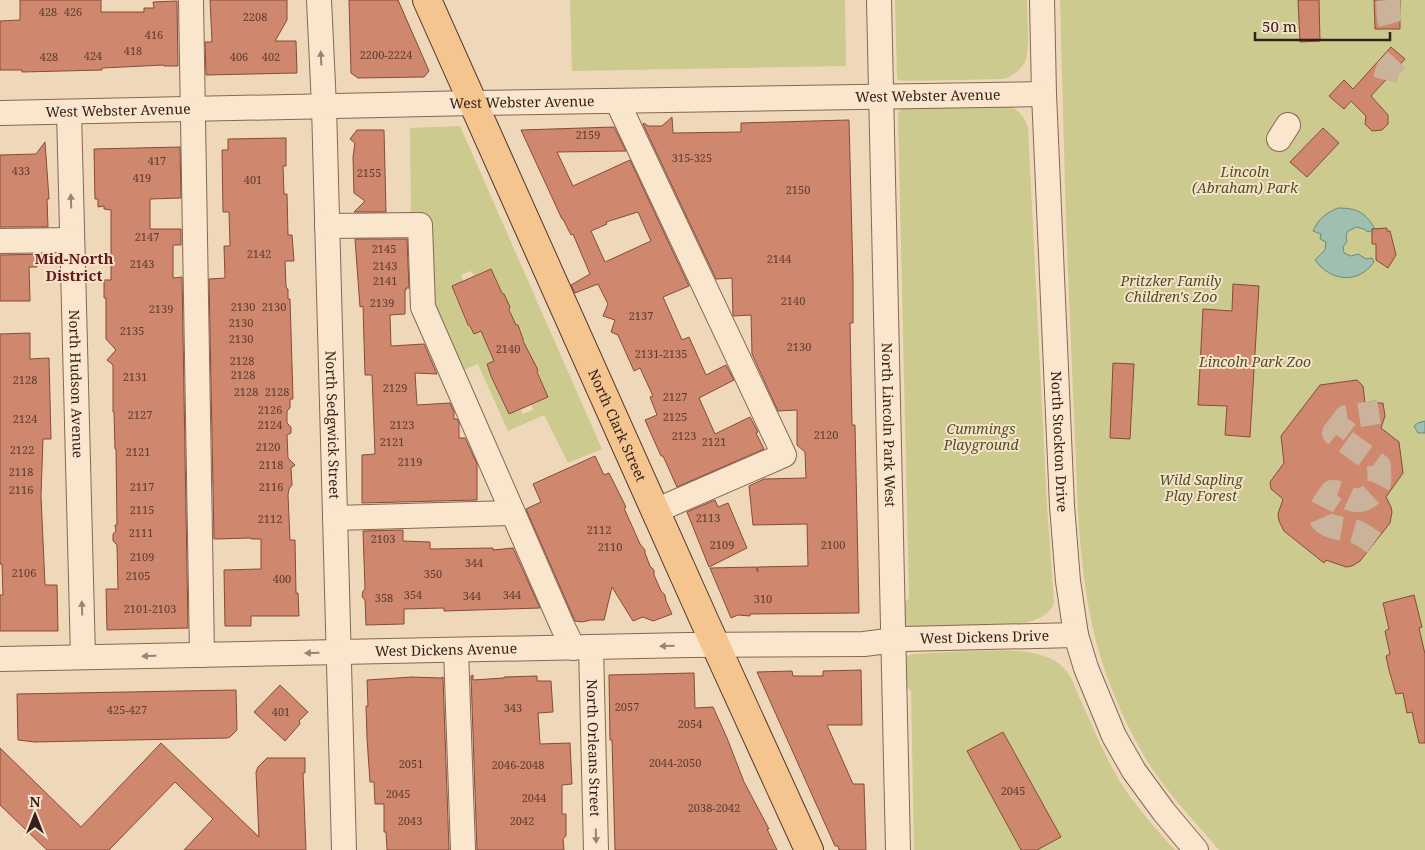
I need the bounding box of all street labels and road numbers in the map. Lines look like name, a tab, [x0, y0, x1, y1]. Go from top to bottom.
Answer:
street label: West Webster Avenue	[855, 85, 1001, 106]
street label: West Webster Avenue	[449, 91, 595, 113]
street label: West Webster Avenue	[45, 99, 191, 121]
street label: North Hudson Avenue	[65, 309, 88, 458]
street label: North Lincoln Park West	[878, 342, 900, 507]
street label: North Sedgwick Street	[322, 350, 345, 499]
street label: North Clark Street	[584, 366, 651, 485]
street label: North Stockton Drive	[1047, 371, 1072, 513]
street label: West Dickens Drive	[920, 626, 1049, 648]
street label: West Dickens Avenue	[375, 638, 517, 660]
street label: North Orleans Street	[583, 679, 605, 817]

